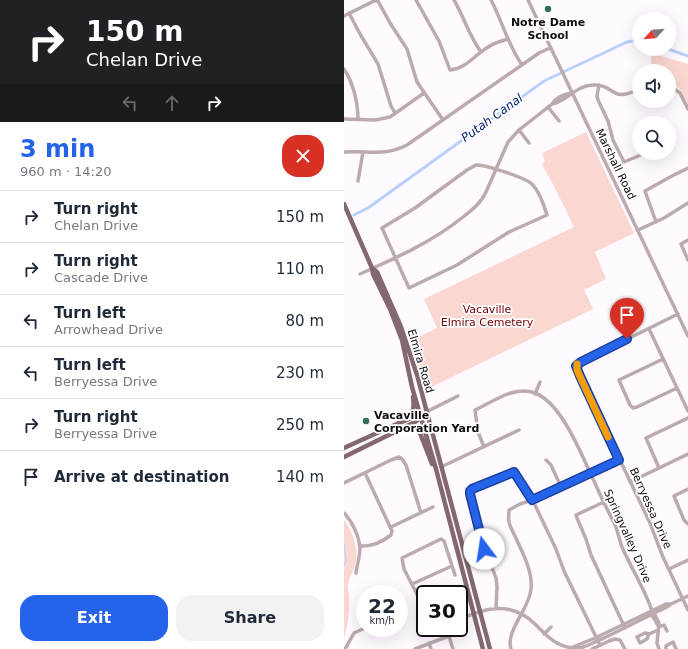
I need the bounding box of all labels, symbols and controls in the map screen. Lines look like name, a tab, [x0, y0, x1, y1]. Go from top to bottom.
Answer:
marker: Notre Dame School	[543, 4, 553, 14]
north arrow	[632, 12, 676, 56]
map controls	[632, 12, 676, 160]
text: 150 m	[86, 15, 183, 48]
icon: right	[20, 16, 72, 68]
place label: Notre Dame School	[511, 16, 585, 42]
text: Chelan Drive	[86, 49, 202, 70]
button: sound	[632, 64, 676, 108]
water label: Putah Canal	[459, 91, 526, 145]
icon: left	[119, 92, 141, 114]
icon: ahead	[161, 92, 183, 114]
icon: right	[203, 92, 225, 114]
button: search	[632, 116, 676, 160]
street label: Marshall Road	[593, 127, 638, 202]
text: 3 min	[20, 135, 95, 163]
button: close	[282, 135, 324, 177]
text: 960 m · 14:20	[20, 164, 111, 179]
text: Turn right	[54, 200, 138, 218]
icon: right	[20, 206, 42, 228]
text: 150 m	[276, 208, 324, 226]
text: Chelan Drive	[54, 218, 138, 233]
text: Turn right	[54, 252, 138, 270]
icon: right	[20, 258, 42, 280]
text: 110 m	[276, 260, 324, 278]
text: Cascade Drive	[54, 270, 148, 285]
pin	[610, 298, 644, 339]
park label: Vacaville Elmira Cemetery	[441, 303, 534, 329]
text: Turn left	[54, 304, 126, 322]
icon: arrive	[616, 304, 638, 326]
icon: left	[20, 310, 42, 332]
text: 80 m	[286, 312, 324, 330]
text: Arrowhead Drive	[54, 322, 163, 337]
street label: Elmira Road	[405, 328, 436, 395]
text: Turn left	[54, 356, 126, 374]
icon: left	[20, 362, 42, 384]
text: 230 m	[276, 364, 324, 382]
text: Berryessa Drive	[54, 374, 157, 389]
text: Turn right	[54, 408, 138, 426]
place label: Vacaville Corporation Yard	[374, 409, 479, 435]
icon: right	[20, 414, 42, 436]
text: 250 m	[276, 416, 324, 434]
marker: Vacaville Corporation Yard	[361, 416, 371, 426]
text: Berryessa Drive	[54, 426, 157, 441]
icon: arrive	[20, 466, 42, 488]
street label: Berryessa Drive	[627, 466, 674, 551]
text: Arrive at destination	[54, 468, 229, 486]
text: 140 m	[276, 468, 324, 486]
street label: Springvalley Drive	[601, 487, 654, 585]
position arrow	[463, 528, 505, 570]
speed limit sign: 30	[416, 585, 468, 637]
text: 22	[368, 594, 396, 618]
button: Exit	[20, 595, 168, 641]
button: Share	[176, 595, 324, 641]
text: km/h	[369, 615, 395, 626]

